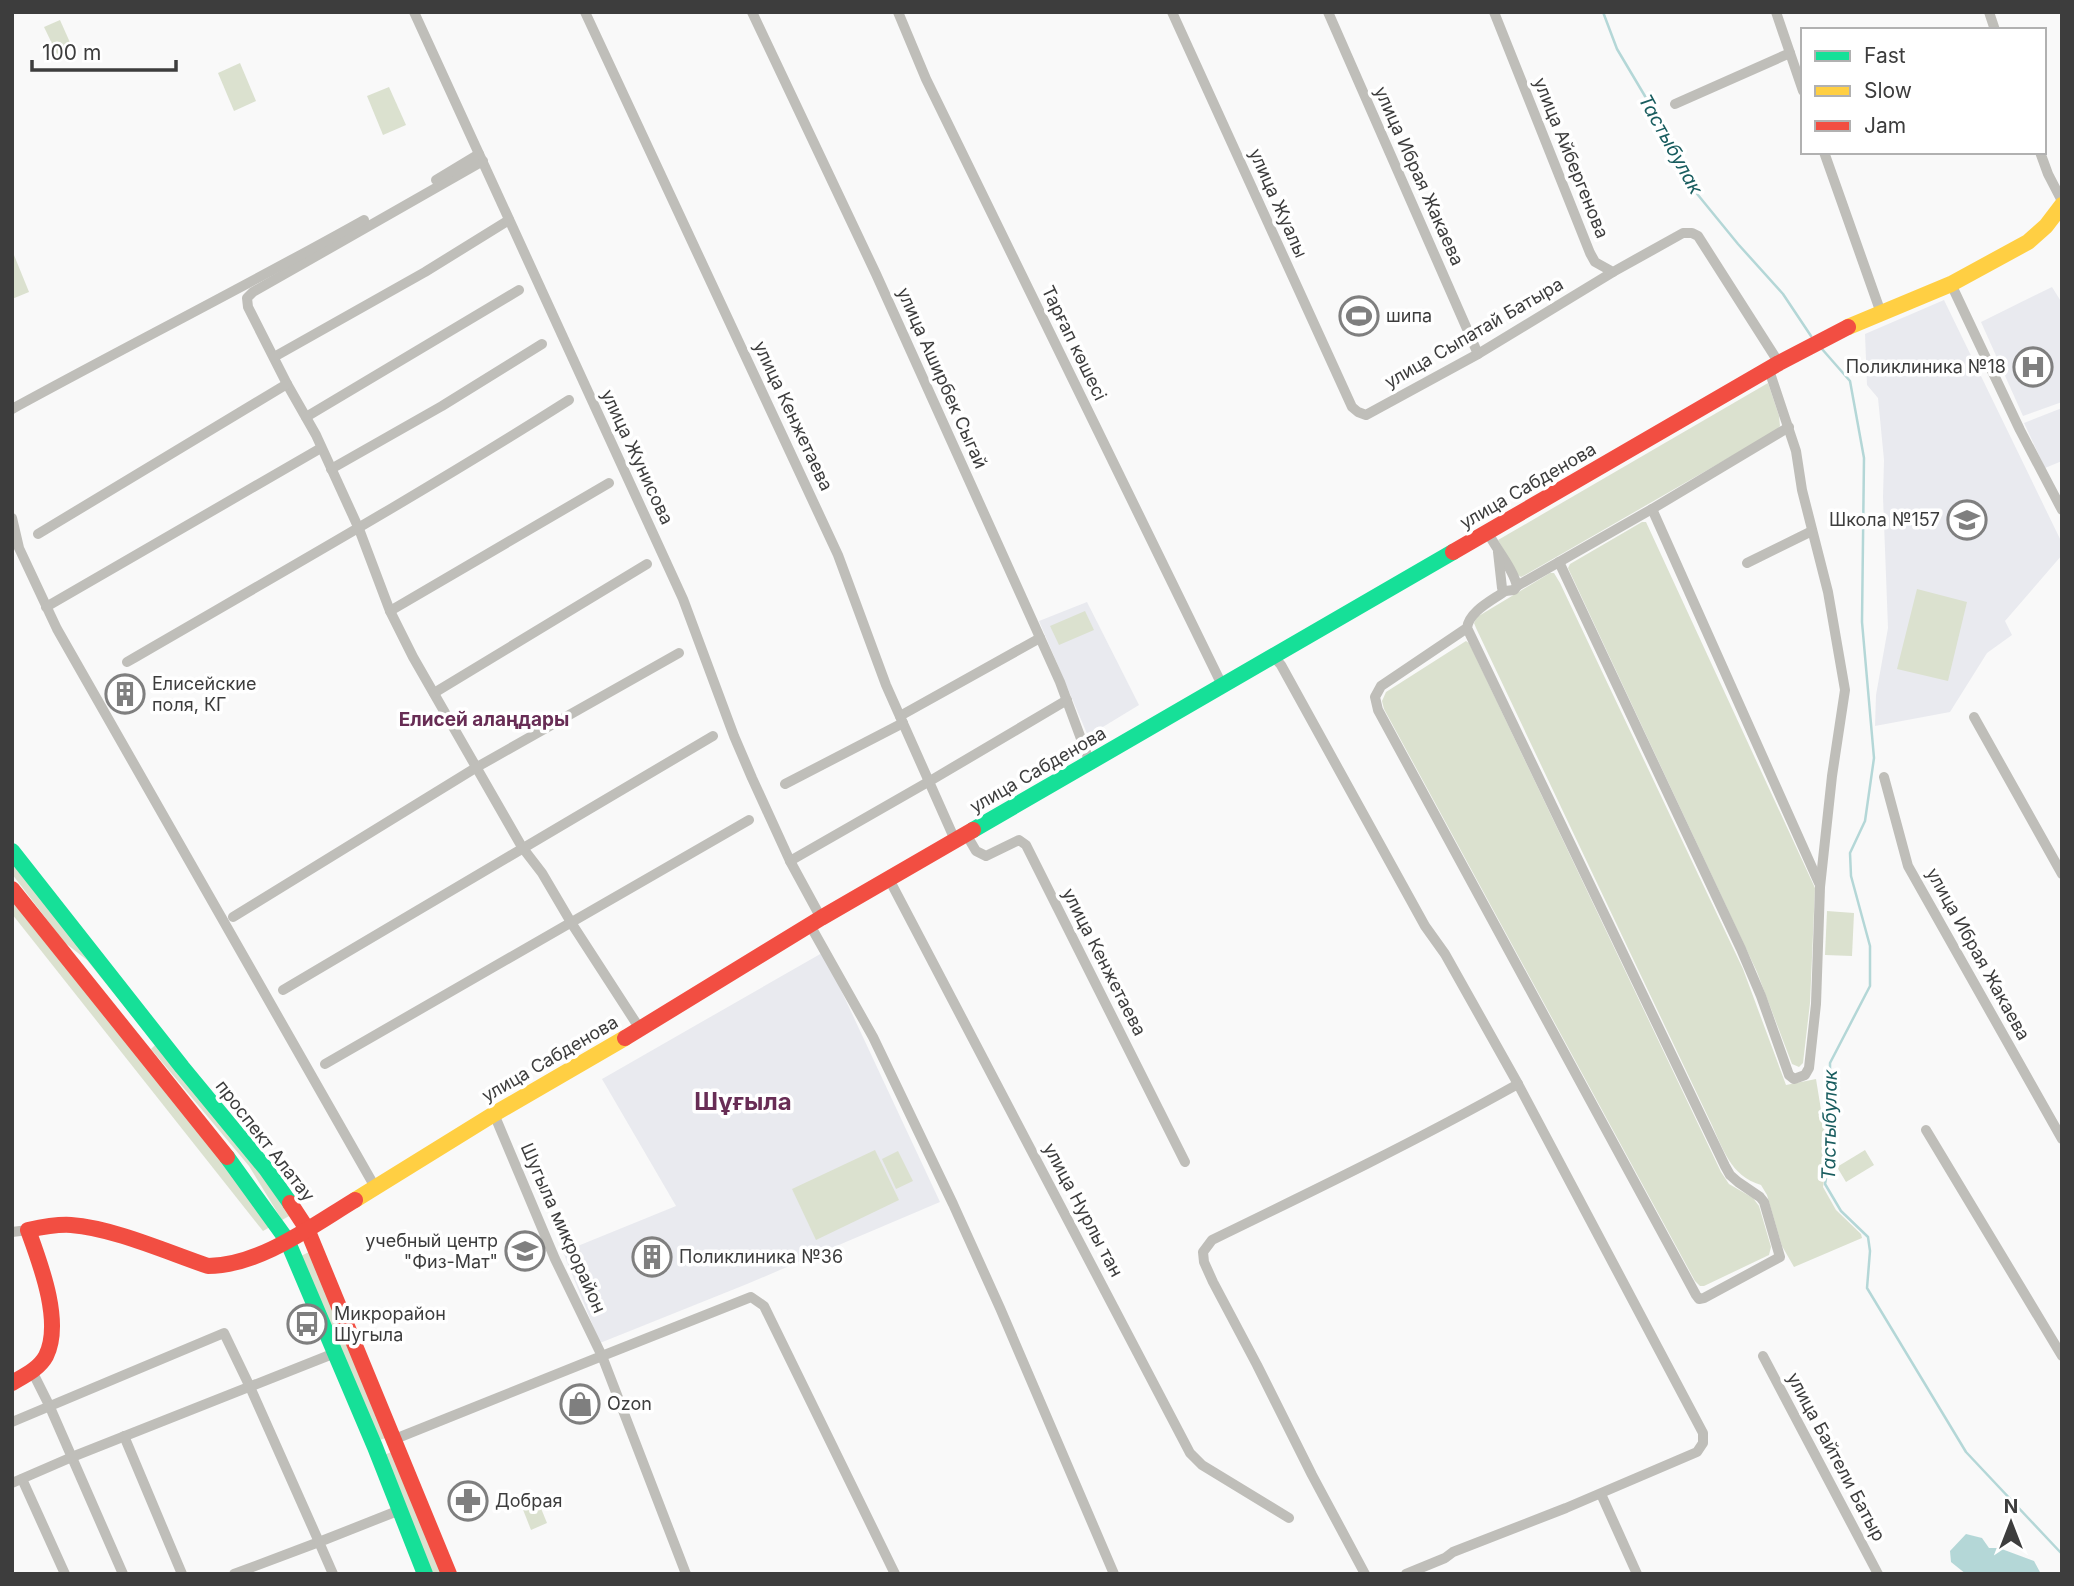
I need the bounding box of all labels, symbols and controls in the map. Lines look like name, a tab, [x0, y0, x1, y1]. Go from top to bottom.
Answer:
scale bar	[32, 28, 175, 72]
legend	[1801, 28, 2046, 154]
text: 100 m	[42, 40, 101, 65]
text: Fast	[1864, 43, 1906, 68]
street label: улица Айбергенова	[1530, 75, 1613, 241]
text: Slow	[1864, 78, 1912, 103]
street label: улица Ибрая Жакаева	[1370, 83, 1468, 269]
water label: Тастыбулак	[1634, 90, 1708, 199]
text: Jam	[1864, 113, 1906, 138]
street label: улица Жуалы	[1245, 145, 1312, 261]
street label: улица Сыпатай Батыра	[1381, 273, 1567, 392]
street label: Тарғап көшесі	[1038, 282, 1111, 404]
street label: улица Аширбек Сыгай	[893, 284, 992, 472]
sports icon: шипа	[1338, 295, 1380, 337]
place label: шипа	[1386, 305, 1432, 326]
street label: улица Кенжетаева	[750, 338, 837, 494]
hospital icon: Поликлиника №18	[2012, 346, 2054, 388]
place label: Поликлиника №18	[1846, 356, 2006, 377]
street label: улица Жунисова	[597, 386, 678, 527]
street label: улица Сабденова	[1456, 438, 1600, 533]
school or university icon: Школа №157	[1946, 499, 1988, 541]
place label: Школа №157	[1829, 509, 1940, 530]
building icon: Елисейские поля, КГ	[104, 673, 146, 715]
place label: Елисейские поля, КГ	[152, 673, 256, 715]
district label: Елисей алаңдары	[399, 708, 569, 731]
street label: улица Сабденова	[966, 722, 1110, 817]
street label: улица Ибрая Жакаева	[1922, 864, 2035, 1044]
street label: улица Кенжетаева	[1058, 885, 1151, 1039]
street label: улица Сабденова	[478, 1011, 622, 1106]
water label: Тастыбулак	[1817, 1069, 1842, 1180]
street label: проспект Алатау	[212, 1076, 319, 1206]
district label: Шұғыла	[694, 1087, 792, 1116]
street label: улица Нурлы тан	[1039, 1139, 1128, 1280]
street label: Шугыла микрорайон	[516, 1140, 610, 1316]
place label: учебный центр "Физ-Мат"	[365, 1230, 498, 1272]
school or university icon: учебный центр "Физ-Мат"	[504, 1230, 546, 1272]
building icon: Поликлиника №36	[631, 1236, 673, 1278]
place label: Поликлиника №36	[679, 1246, 843, 1267]
bus stop icon: Микрорайон Шугыла	[286, 1303, 328, 1345]
place label: Микрорайон Шугыла	[334, 1303, 446, 1345]
street label: улица Байтели Батыр	[1783, 1369, 1890, 1545]
shop icon: Ozon	[559, 1383, 601, 1425]
place label: Ozon	[607, 1393, 652, 1414]
pharmacy icon: Добрая	[447, 1480, 489, 1522]
north arrow	[1976, 1488, 2046, 1558]
place label: Добрая	[495, 1490, 562, 1511]
text: N	[2004, 1495, 2018, 1518]

